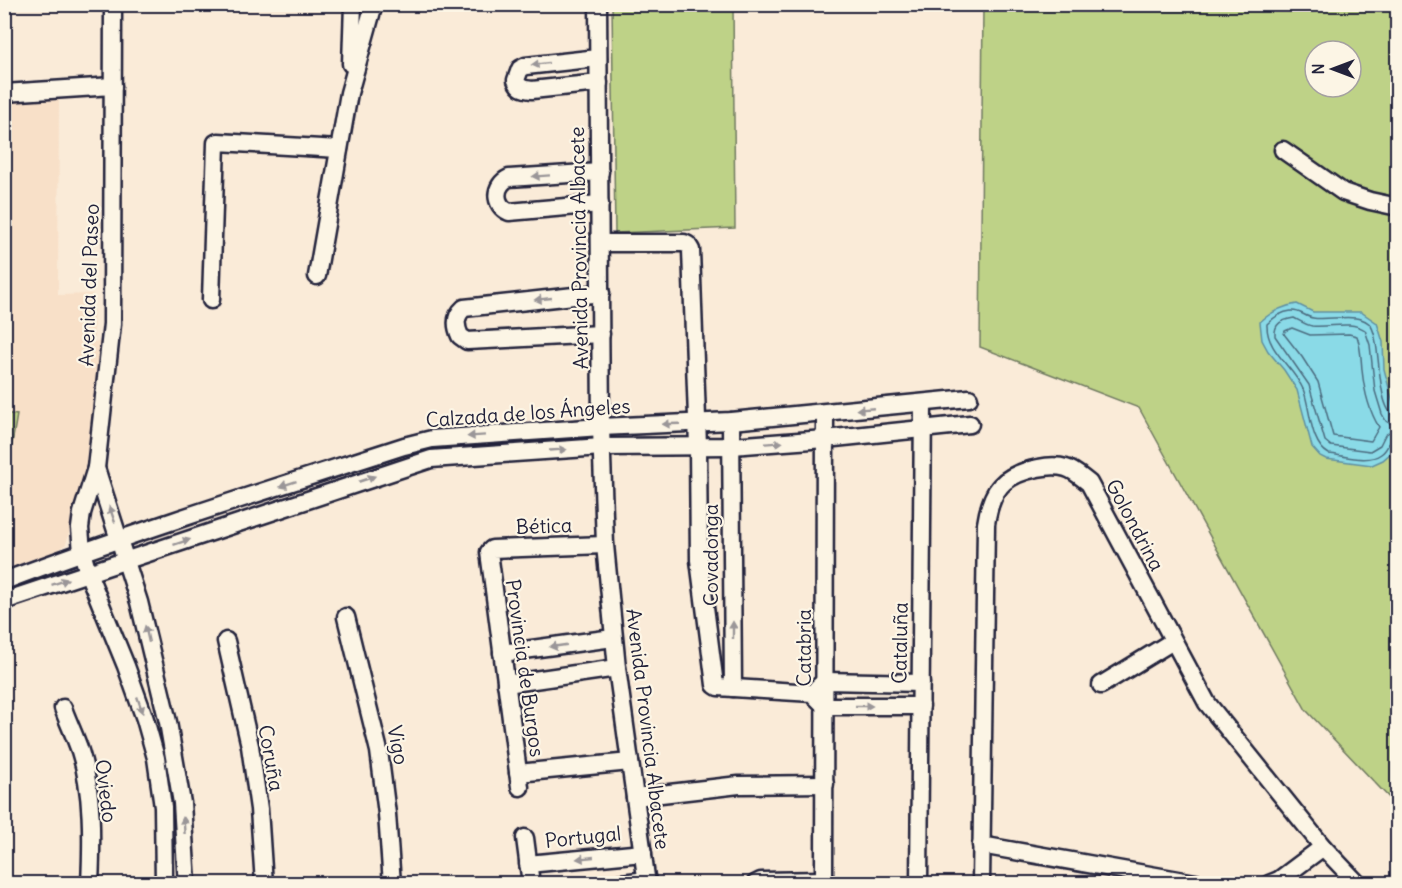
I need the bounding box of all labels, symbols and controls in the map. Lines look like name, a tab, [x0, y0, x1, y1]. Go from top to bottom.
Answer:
north arrow	[1303, 39, 1363, 99]
one-way arrow	[531, 59, 550, 69]
text: N	[1308, 63, 1328, 75]
street label: Avenida Provincia Albacete	[564, 126, 593, 370]
one-way arrow	[532, 171, 551, 180]
street label: Avenida del Paseo	[73, 203, 104, 367]
one-way arrow	[533, 294, 552, 304]
street label: Calzada de los Ángeles	[425, 393, 631, 432]
one-way arrow	[856, 404, 875, 414]
one-way arrow	[661, 419, 680, 429]
one-way arrow	[467, 431, 486, 441]
one-way arrow	[764, 438, 783, 447]
one-way arrow	[549, 445, 568, 454]
one-way arrow	[358, 473, 376, 483]
street label: Golondrina	[1101, 475, 1170, 575]
one-way arrow	[279, 480, 297, 490]
street label: Covadonga	[698, 504, 723, 606]
one-way arrow	[106, 505, 116, 523]
street label: Bética	[515, 512, 573, 539]
one-way arrow	[173, 537, 191, 546]
one-way arrow	[51, 577, 69, 587]
street label: Provincia de Burgos	[501, 577, 550, 758]
street label: Cataluña	[886, 602, 913, 684]
street label: Avenida Provincia Albacete	[621, 607, 676, 851]
street label: Catabria	[791, 609, 816, 687]
one-way arrow	[728, 620, 738, 639]
one-way arrow	[142, 625, 152, 643]
one-way arrow	[548, 641, 567, 650]
one-way arrow	[136, 697, 146, 715]
one-way arrow	[854, 701, 873, 711]
street label: Coruña	[253, 723, 290, 793]
street label: Vigo	[382, 723, 415, 767]
street label: Oviedo	[90, 758, 123, 824]
one-way arrow	[179, 816, 188, 835]
street label: Portugal	[544, 820, 622, 853]
one-way arrow	[576, 853, 595, 863]

